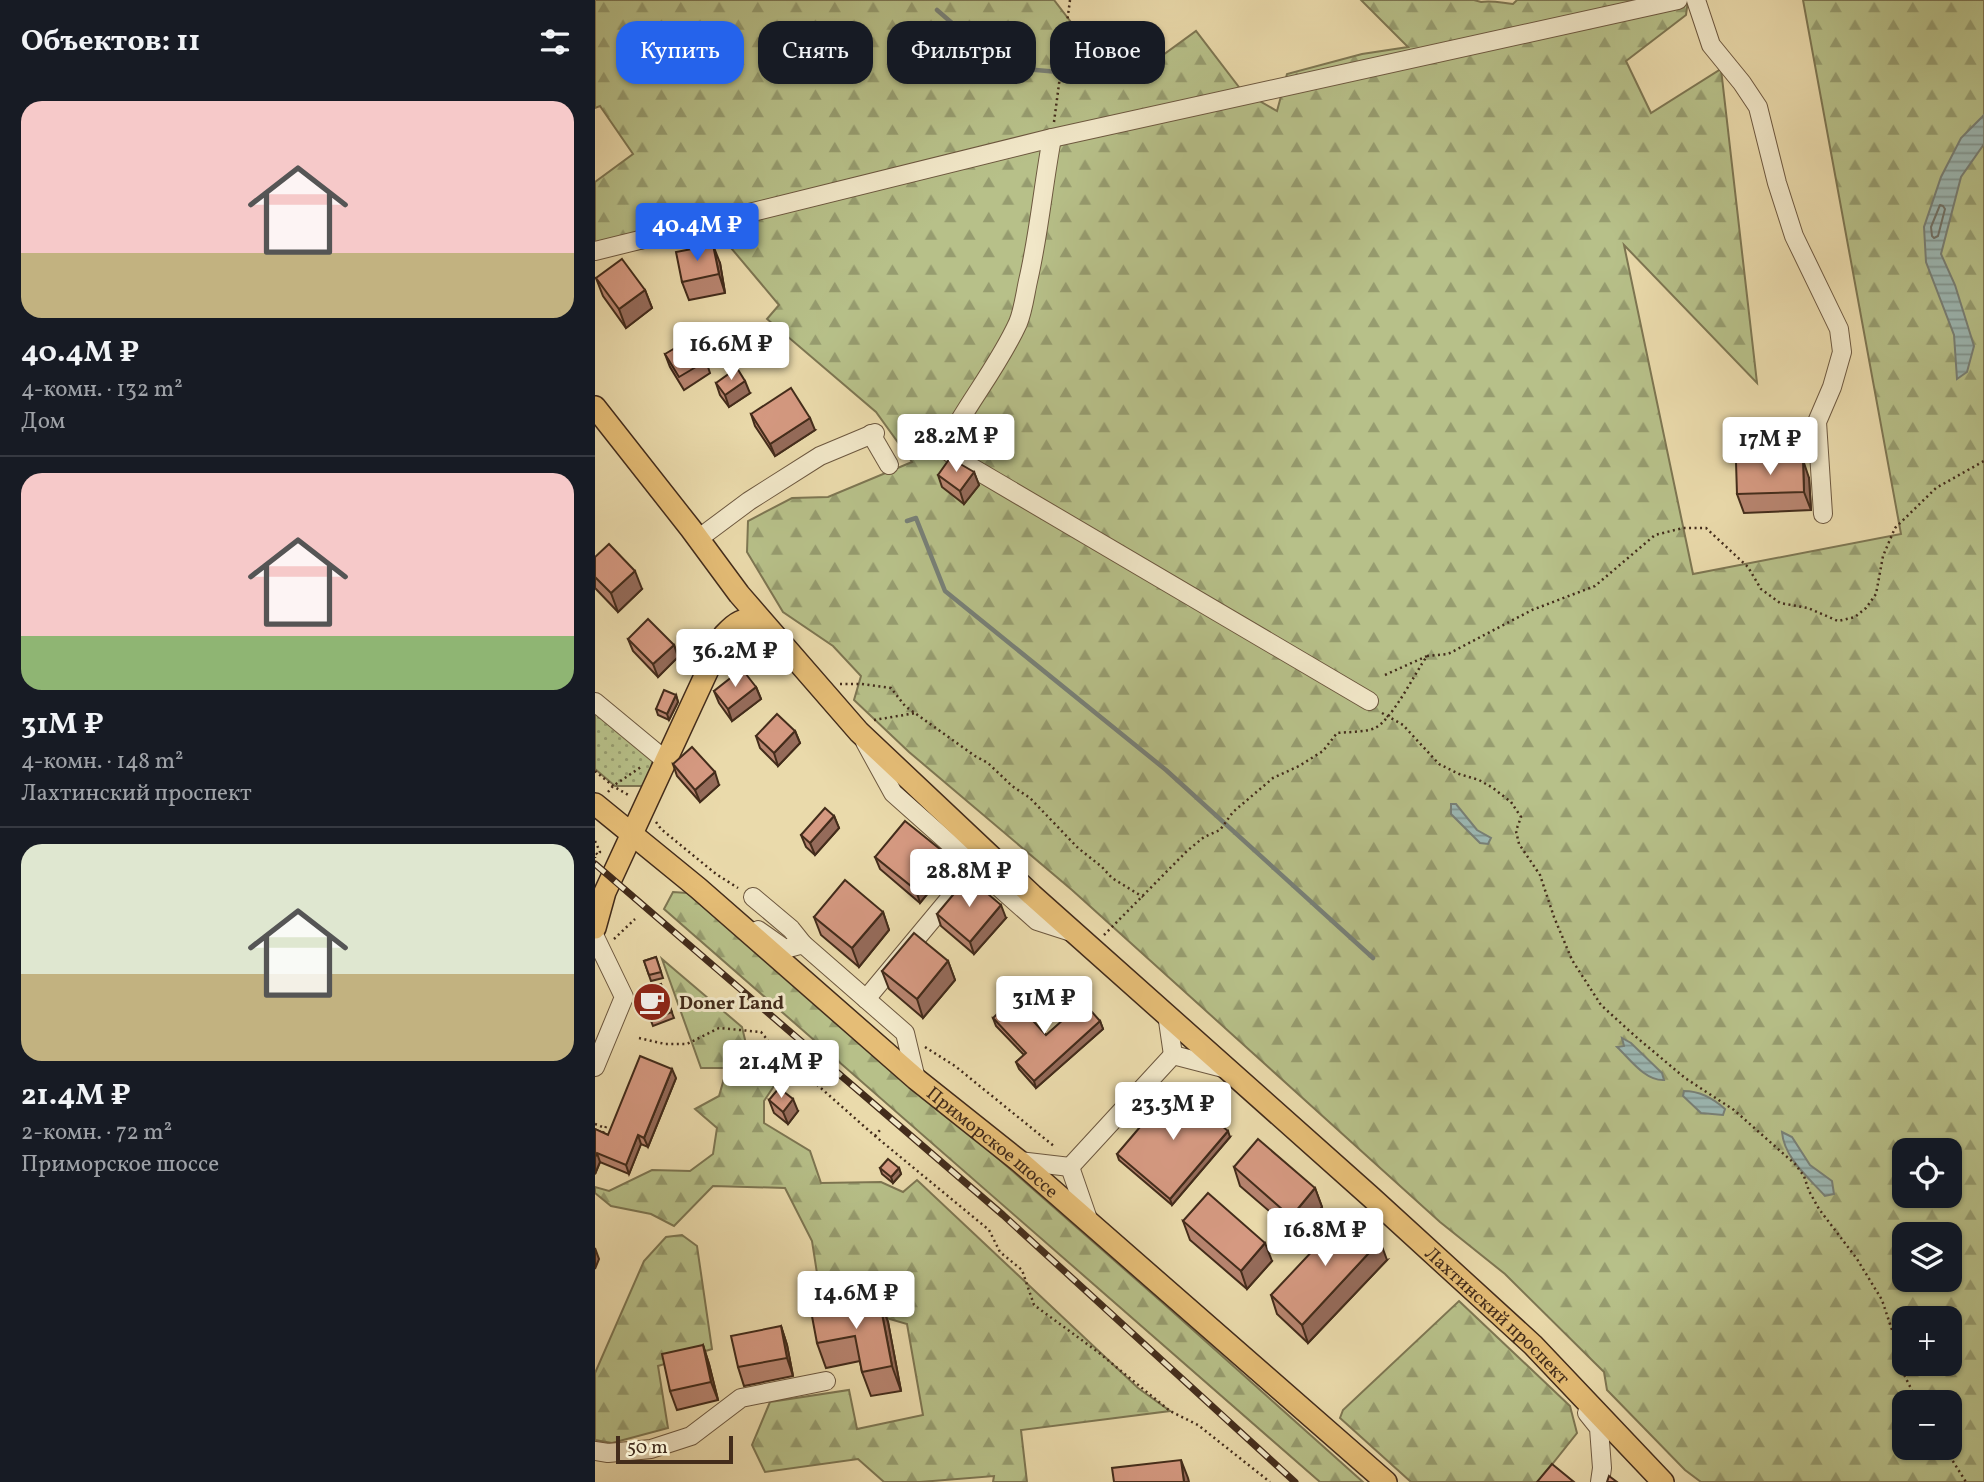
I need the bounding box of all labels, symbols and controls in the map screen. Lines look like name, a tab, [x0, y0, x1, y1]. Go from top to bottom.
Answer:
text: Объектов: 11	[21, 21, 200, 63]
chip: Купить	[616, 21, 744, 84]
chip: Снять	[758, 21, 873, 84]
chip: Фильтры	[887, 21, 1036, 84]
chip: Новое	[1050, 21, 1165, 84]
icon: filters	[536, 23, 574, 61]
icon: home	[235, 147, 361, 273]
pin: 40.4M ₽	[632, 204, 762, 263]
text: 40.4M ₽	[652, 210, 742, 242]
pin: 16.6M ₽	[666, 322, 796, 382]
text: 16.6M ₽	[689, 329, 773, 361]
text: 40.4M ₽	[21, 332, 139, 374]
text: 4-комн. · 132 m²	[21, 374, 183, 406]
text: Дом	[21, 406, 65, 438]
pin: 28.2M ₽	[891, 414, 1021, 474]
pin: 17M ₽	[1721, 418, 1819, 477]
text: 28.2M ₽	[913, 421, 999, 453]
text: 17M ₽	[1739, 424, 1801, 456]
icon: home	[235, 519, 361, 645]
pin: 36.2M ₽	[670, 630, 800, 689]
text: 36.2M ₽	[692, 636, 778, 668]
text: 31M ₽	[21, 704, 104, 746]
text: 4-комн. · 148 m²	[21, 746, 184, 778]
text: Лахтинский проспект	[21, 778, 252, 810]
pin: 28.8M ₽	[904, 850, 1034, 909]
text: 28.8M ₽	[926, 856, 1012, 888]
icon: home	[235, 890, 361, 1016]
pin: 31M ₽	[995, 976, 1093, 1036]
cafe icon: Doner Land	[631, 981, 673, 1023]
text: 31M ₽	[1012, 983, 1076, 1015]
place label: Doner Land	[679, 991, 785, 1017]
pin: 21.4M ₽	[716, 1040, 846, 1100]
text: 21.4M ₽	[739, 1047, 823, 1079]
text: 21.4M ₽	[21, 1075, 131, 1117]
street label: Приморское шоссе	[920, 1081, 1063, 1205]
pin: 23.3M ₽	[1108, 1082, 1238, 1142]
text: 23.3M ₽	[1131, 1089, 1215, 1121]
text: 2-комн. · 72 m²	[21, 1117, 172, 1149]
map controls	[1892, 1138, 1962, 1460]
button: locate	[1892, 1138, 1962, 1208]
text: Приморское шоссе	[21, 1149, 219, 1181]
pin: 16.8M ₽	[1260, 1208, 1390, 1268]
text: 16.8M ₽	[1283, 1215, 1367, 1247]
button: layers	[1892, 1222, 1962, 1292]
street label: Лахтинский проспект	[1418, 1241, 1575, 1391]
pin: 14.6M ₽	[791, 1272, 921, 1331]
text: 14.6M ₽	[814, 1278, 898, 1310]
button: +	[1892, 1306, 1962, 1376]
button: −	[1892, 1390, 1962, 1460]
scale bar	[616, 1433, 733, 1465]
text: 50 m	[627, 1435, 668, 1461]

